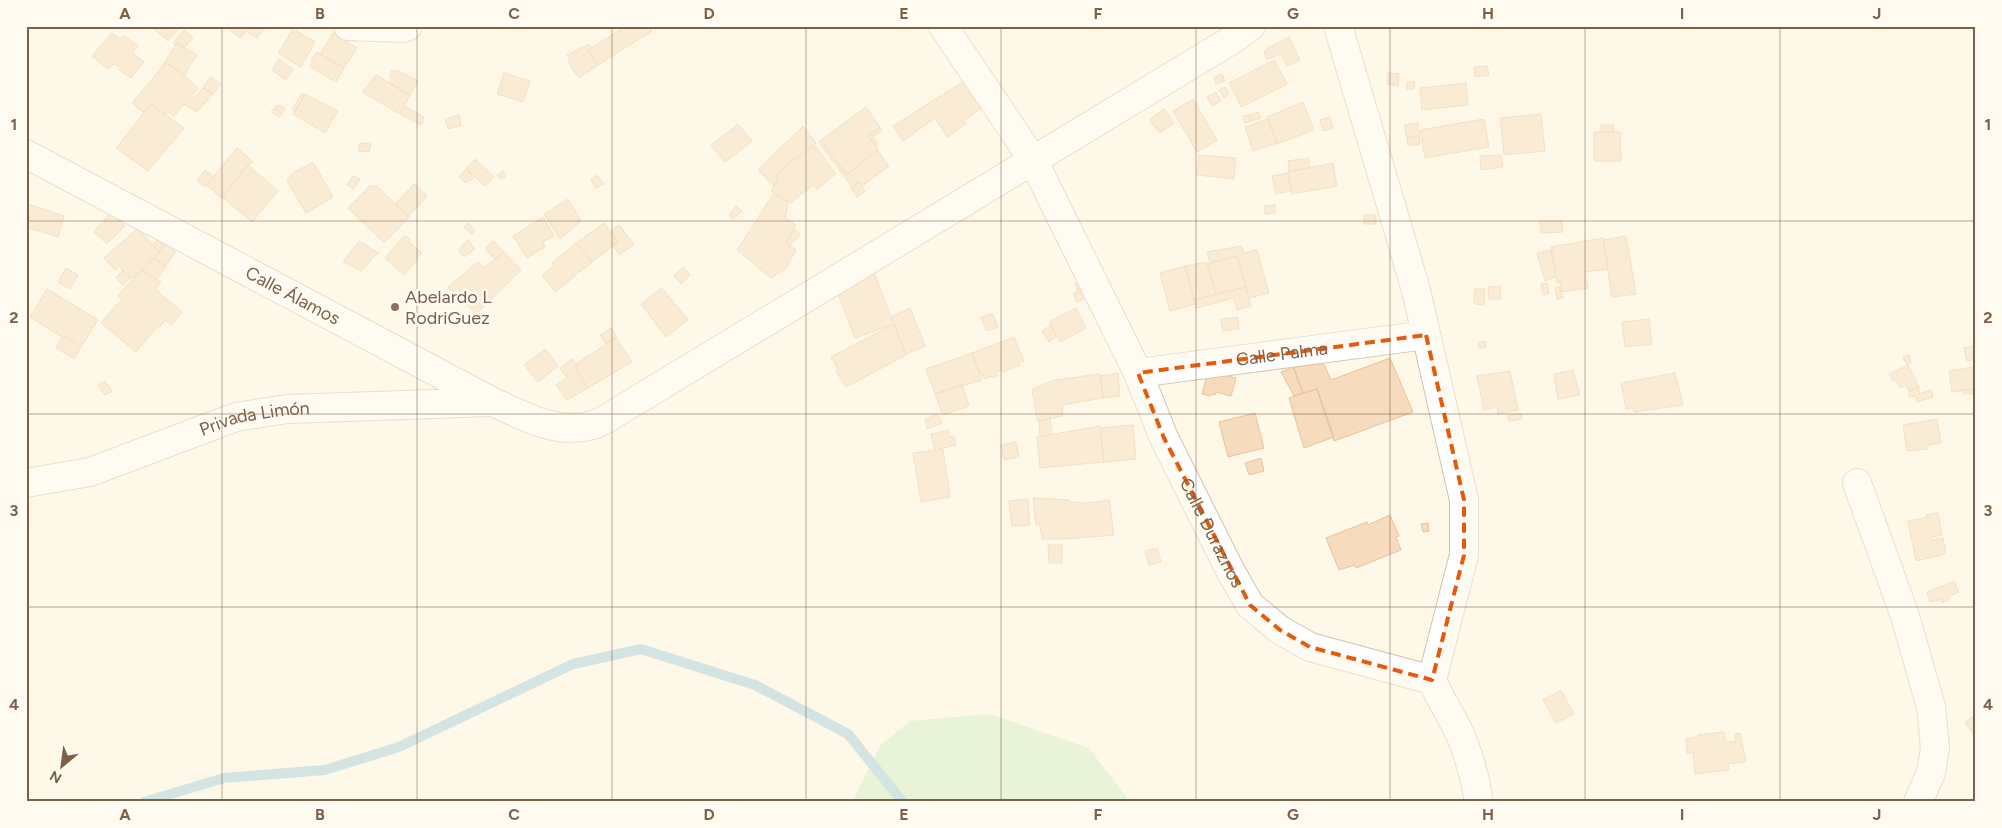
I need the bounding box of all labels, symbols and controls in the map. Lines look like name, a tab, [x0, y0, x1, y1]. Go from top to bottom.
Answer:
text: A	[119, 4, 131, 23]
text: B	[315, 4, 325, 23]
text: C	[508, 4, 520, 23]
text: D	[703, 4, 715, 23]
text: E	[899, 4, 909, 23]
text: F	[1094, 4, 1103, 23]
text: G	[1287, 4, 1299, 23]
text: H	[1482, 4, 1494, 23]
text: I	[1680, 4, 1684, 23]
text: J	[1873, 4, 1881, 23]
text: 1	[11, 115, 17, 134]
text: 1	[1985, 115, 1991, 134]
street label: Calle Álamos	[242, 262, 344, 330]
place label: Abelardo L RodriGuez	[405, 286, 492, 329]
marker: Abelardo L RodriGuez	[389, 301, 401, 313]
text: 2	[9, 308, 19, 327]
text: 2	[1983, 308, 1993, 327]
street label: Calle Palma	[1235, 337, 1329, 371]
street label: Privada Limón	[196, 397, 310, 441]
street label: Calle Duraznos	[1175, 474, 1249, 592]
text: 3	[10, 501, 19, 520]
text: 3	[1984, 501, 1993, 520]
text: 4	[9, 695, 19, 714]
text: 4	[1983, 695, 1993, 714]
north arrow	[38, 740, 88, 790]
text: N	[47, 767, 65, 787]
text: A	[119, 805, 131, 824]
text: B	[315, 805, 325, 824]
text: C	[508, 805, 520, 824]
text: D	[703, 805, 715, 824]
text: E	[899, 805, 909, 824]
text: F	[1094, 805, 1103, 824]
text: G	[1287, 805, 1299, 824]
text: H	[1482, 805, 1494, 824]
text: I	[1680, 805, 1684, 824]
text: J	[1873, 805, 1881, 824]

